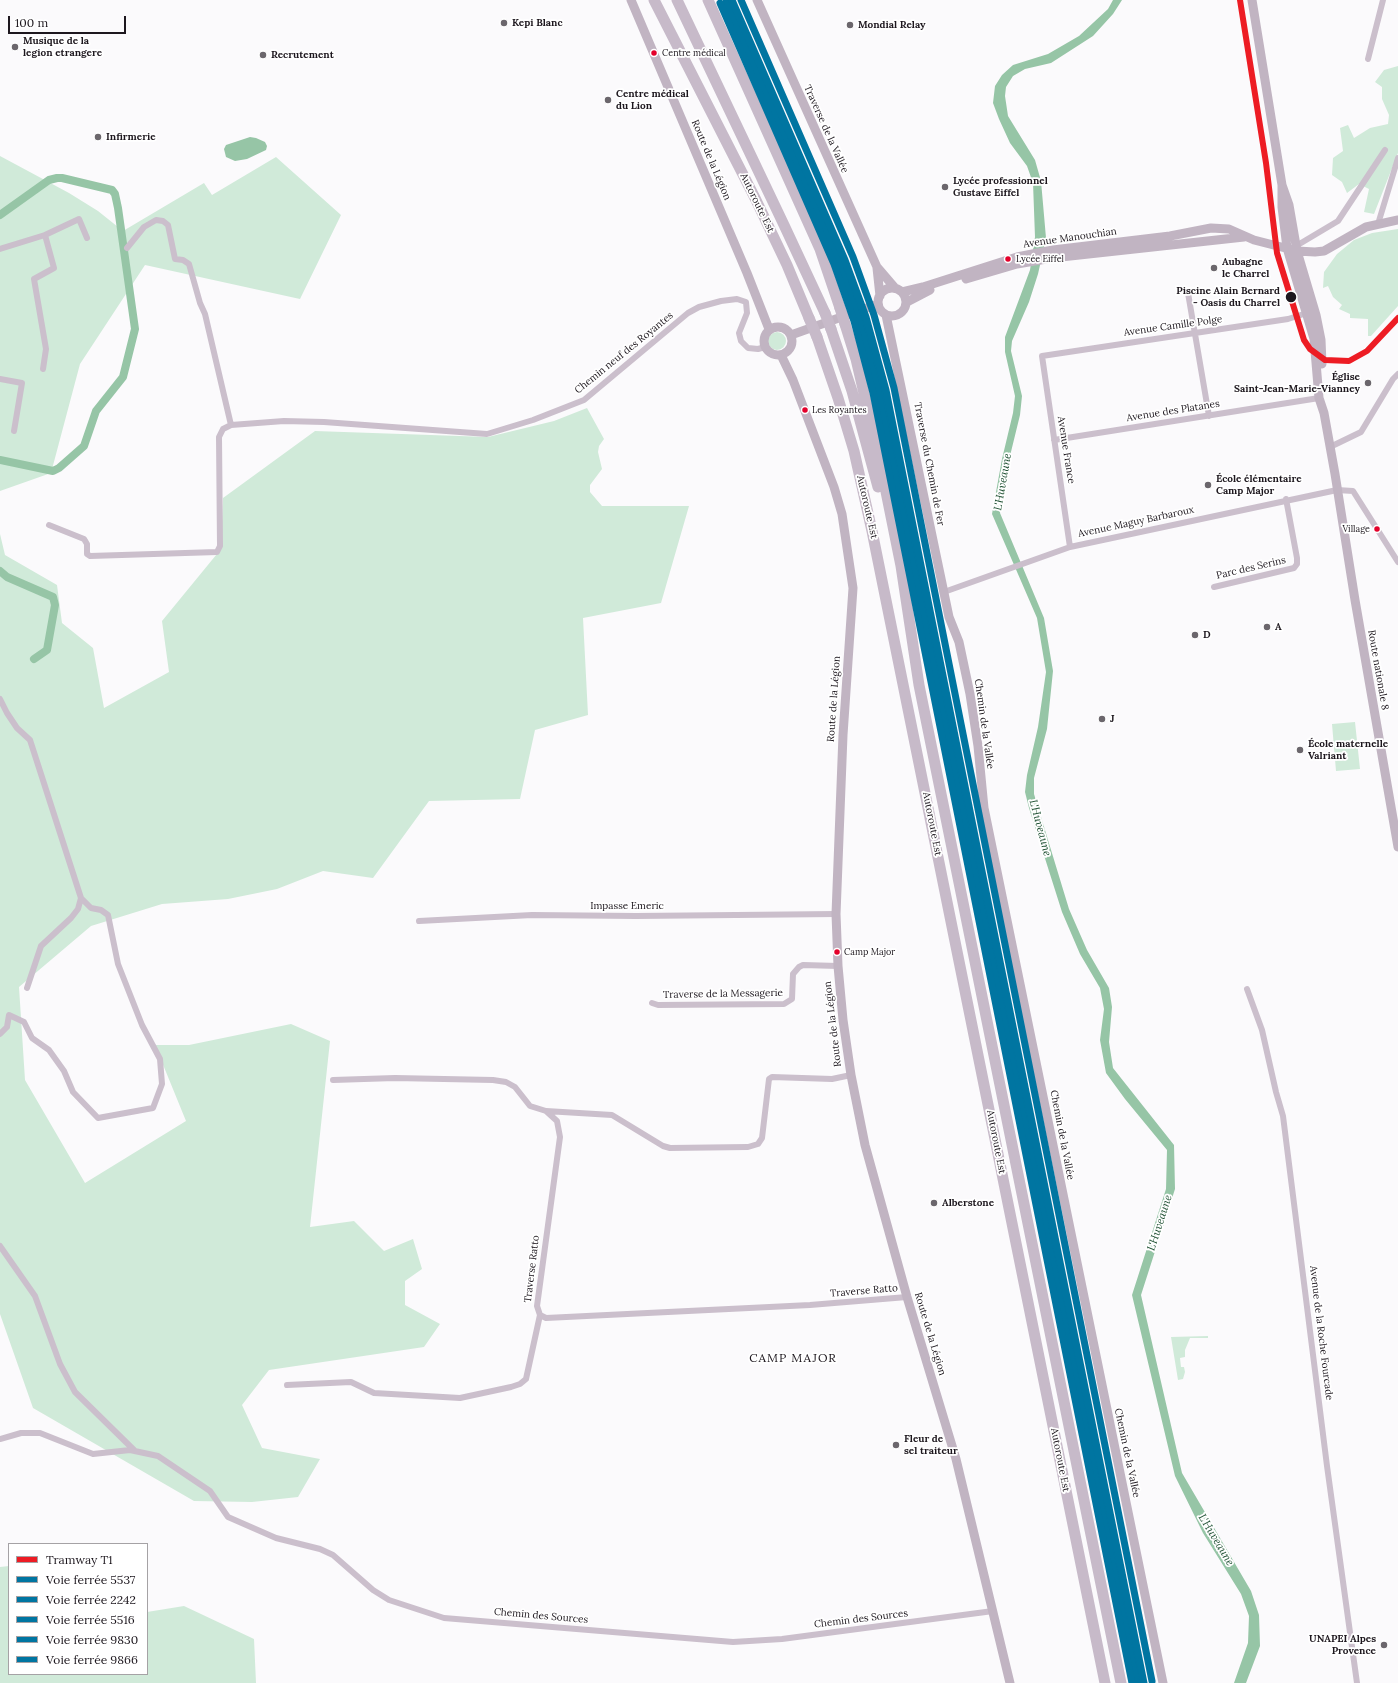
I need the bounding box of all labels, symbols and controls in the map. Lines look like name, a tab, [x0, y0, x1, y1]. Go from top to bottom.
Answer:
scale bar	[10, 8, 128, 34]
text: 100 m	[15, 15, 48, 30]
place label: Kepi Blanc	[512, 17, 563, 29]
marker: Kepi Blanc	[499, 18, 509, 28]
place label: Mondial Relay	[858, 19, 926, 31]
marker: Mondial Relay	[845, 20, 855, 30]
place label: Musique de la legion etrangere	[23, 35, 102, 58]
marker: Musique de la legion etrangere	[10, 42, 20, 52]
marker: Centre médical	[649, 48, 659, 58]
place label: Centre médical	[662, 48, 726, 58]
place label: Recrutement	[271, 49, 334, 61]
marker: Recrutement	[258, 50, 268, 60]
street label: Traverse de la Vallée	[801, 83, 851, 175]
place label: Centre médical du Lion	[616, 88, 689, 112]
marker: Centre médical du Lion	[603, 95, 613, 105]
street label: Route de la Légion	[689, 118, 733, 202]
place label: Infirmerie	[106, 131, 156, 143]
marker: Infirmerie	[93, 132, 103, 142]
street label: Autoroute Est	[737, 171, 777, 235]
place label: Lycée professionnel Gustave Eiffel	[953, 175, 1048, 198]
marker: Lycée professionnel Gustave Eiffel	[940, 182, 950, 192]
street label: Avenue Manouchian	[1023, 226, 1117, 250]
marker: Lycée Eiffel	[1003, 254, 1013, 264]
place label: Lycée Eiffel	[1016, 254, 1064, 264]
place label: Aubagne le Charrel	[1222, 256, 1269, 280]
marker: Aubagne le Charrel	[1209, 263, 1219, 273]
place label: Piscine Alain Bernard - Oasis du Charrel	[1176, 285, 1280, 308]
marker: Piscine Alain Bernard - Oasis du Charrel	[1284, 290, 1298, 304]
street label: Chemin neuf des Royantes	[572, 310, 676, 396]
street label: Avenue Camille Polge	[1123, 313, 1223, 339]
place label: Église Saint-Jean-Marie-Vianney	[1234, 371, 1360, 394]
marker: Église Saint-Jean-Marie-Vianney	[1363, 378, 1373, 388]
street label: Avenue des Platanes	[1126, 398, 1220, 424]
street label: Traverse du Chemin de Fer	[911, 401, 947, 527]
marker: Les Royantes	[800, 405, 810, 415]
place label: Les Royantes	[812, 405, 867, 415]
street label: Avenue France	[1055, 415, 1077, 485]
water label: L'Huveaune	[991, 452, 1015, 512]
place label: École élémentaire Camp Major	[1216, 473, 1302, 496]
street label: Autoroute Est	[854, 474, 880, 540]
marker: École élémentaire Camp Major	[1203, 480, 1213, 490]
street label: Avenue Maguy Barbaroux	[1077, 504, 1195, 540]
place label: Village	[1342, 524, 1370, 534]
marker: Village	[1372, 524, 1382, 534]
street label: Parc des Serins	[1215, 554, 1287, 582]
place label: A	[1275, 621, 1282, 633]
marker: A	[1262, 622, 1272, 632]
place label: D	[1203, 629, 1211, 641]
street label: Route nationale 8	[1365, 629, 1391, 711]
marker: D	[1190, 630, 1200, 640]
street label: Route de la Légion	[825, 656, 843, 742]
street label: Chemin de la Vallée	[972, 678, 996, 770]
place label: J	[1110, 713, 1115, 725]
marker: J	[1097, 714, 1107, 724]
place label: École maternelle Valriant	[1308, 738, 1388, 762]
marker: École maternelle Valriant	[1295, 745, 1305, 755]
street label: Autoroute Est	[920, 791, 944, 857]
water label: L'Huveaune	[1026, 798, 1054, 858]
street label: Impasse Emeric	[590, 900, 664, 912]
marker: Camp Major	[832, 947, 842, 957]
place label: Camp Major	[844, 947, 895, 957]
street label: Route de la Légion	[822, 980, 844, 1068]
street label: Traverse de la Messagerie	[663, 987, 783, 1001]
street label: Chemin de la Vallée	[1047, 1089, 1077, 1181]
street label: Autoroute Est	[984, 1109, 1008, 1175]
water label: L'Huveaune	[1145, 1193, 1175, 1253]
place label: Alberstone	[942, 1197, 994, 1209]
marker: Alberstone	[929, 1198, 939, 1208]
street label: Traverse Ratto	[522, 1235, 542, 1303]
street label: Avenue de la Roche Fourcade	[1307, 1265, 1335, 1401]
street label: Traverse Ratto	[830, 1282, 898, 1300]
street label: Route de la Légion	[912, 1291, 948, 1377]
district label: CAMP MAJOR	[749, 1352, 837, 1366]
street label: Chemin de la Vallée	[1112, 1407, 1142, 1499]
street label: Autoroute Est	[1048, 1427, 1072, 1493]
place label: Fleur de sel traiteur	[904, 1433, 958, 1456]
marker: Fleur de sel traiteur	[891, 1440, 901, 1450]
water label: L'Huveaune	[1195, 1512, 1237, 1568]
legend	[8, 1543, 148, 1675]
text: Tramway T1	[46, 1552, 113, 1567]
text: Voie ferrée 5537	[46, 1572, 135, 1587]
text: Voie ferrée 2242	[46, 1592, 136, 1607]
street label: Chemin des Sources	[493, 1606, 589, 1626]
street label: Chemin des Sources	[813, 1607, 909, 1631]
text: Voie ferrée 5516	[46, 1612, 135, 1627]
text: Voie ferrée 9830	[46, 1632, 138, 1647]
place label: UNAPEI Alpes Provence	[1309, 1633, 1376, 1656]
marker: UNAPEI Alpes Provence	[1379, 1640, 1389, 1650]
text: Voie ferrée 9866	[46, 1652, 138, 1667]

